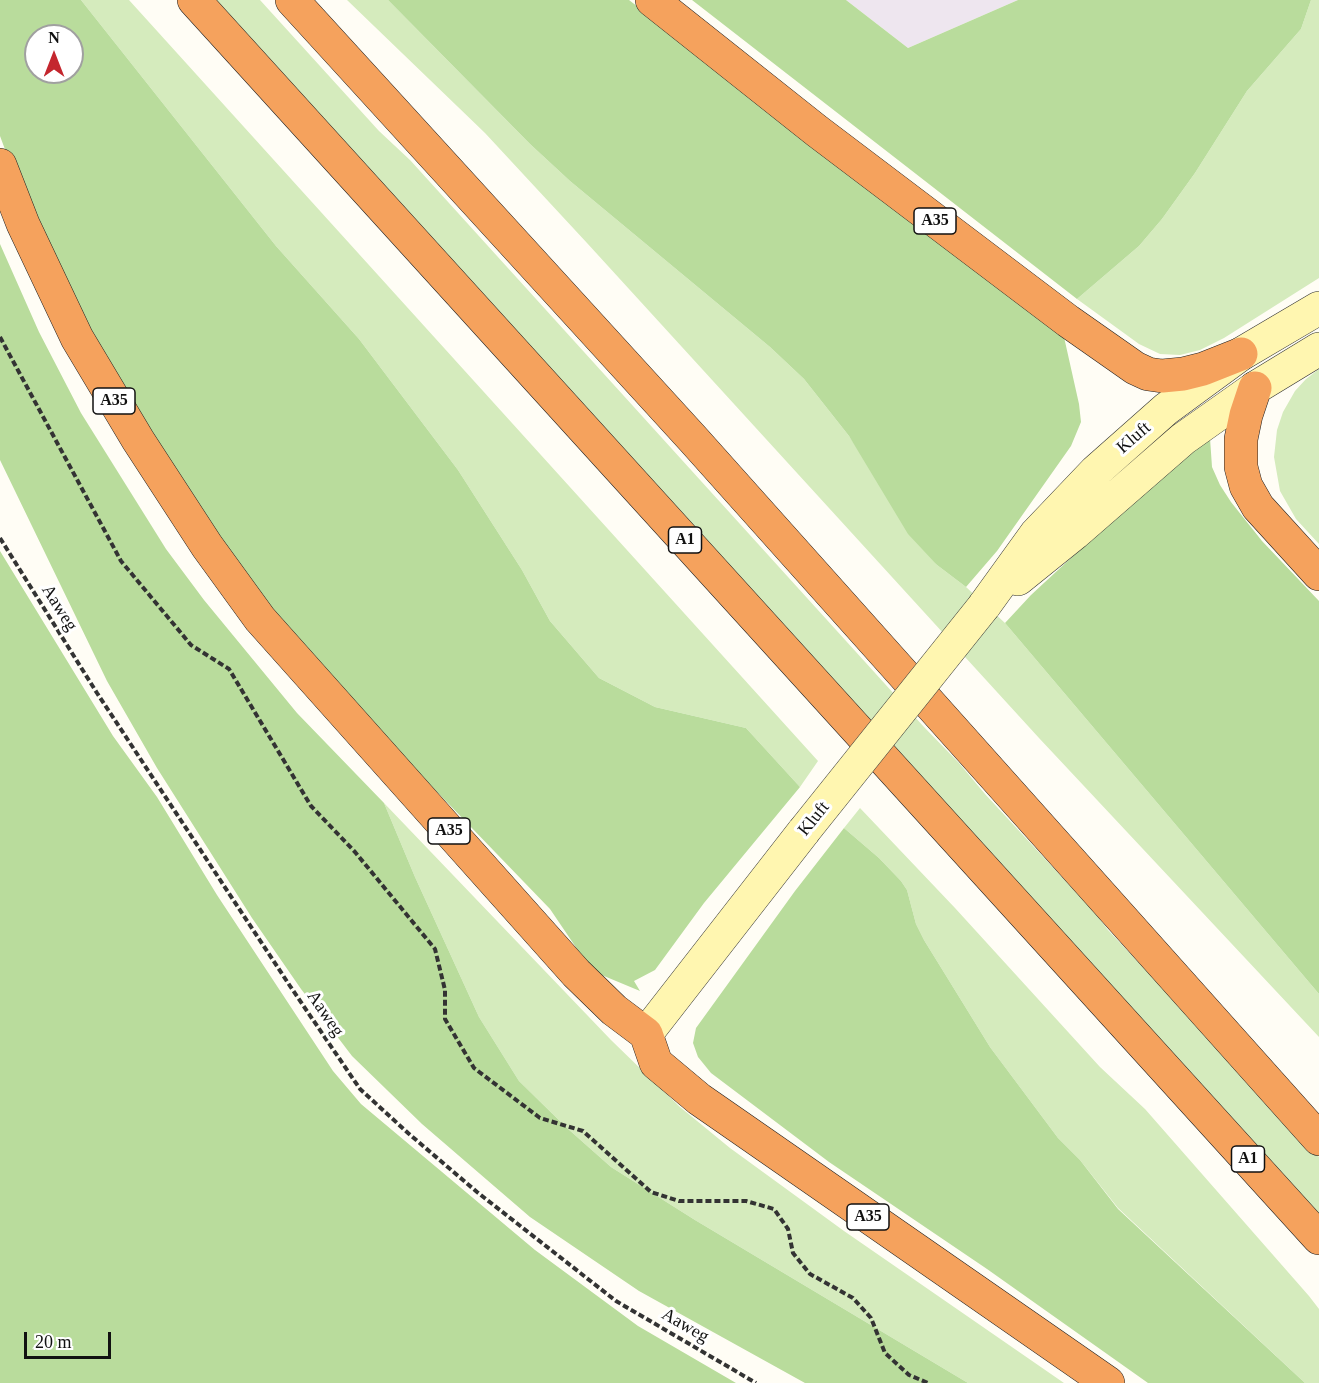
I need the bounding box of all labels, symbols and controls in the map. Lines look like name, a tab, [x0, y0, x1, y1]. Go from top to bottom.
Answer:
north arrow	[24, 24, 84, 84]
text: N	[48, 29, 60, 46]
road number: A35	[914, 208, 956, 234]
road number: A35	[93, 388, 135, 414]
street label: Kluft	[1113, 417, 1155, 459]
road number: A1	[668, 527, 702, 553]
street label: Aaweg	[36, 581, 82, 635]
street label: Kluft	[794, 797, 834, 841]
road number: A35	[428, 818, 470, 844]
street label: Aaweg	[302, 987, 348, 1041]
road number: A1	[1232, 1146, 1264, 1172]
road number: A35	[847, 1204, 889, 1230]
street label: Aaweg	[658, 1304, 712, 1348]
scale bar	[27, 1320, 114, 1358]
text: 20 m	[35, 1332, 72, 1352]

